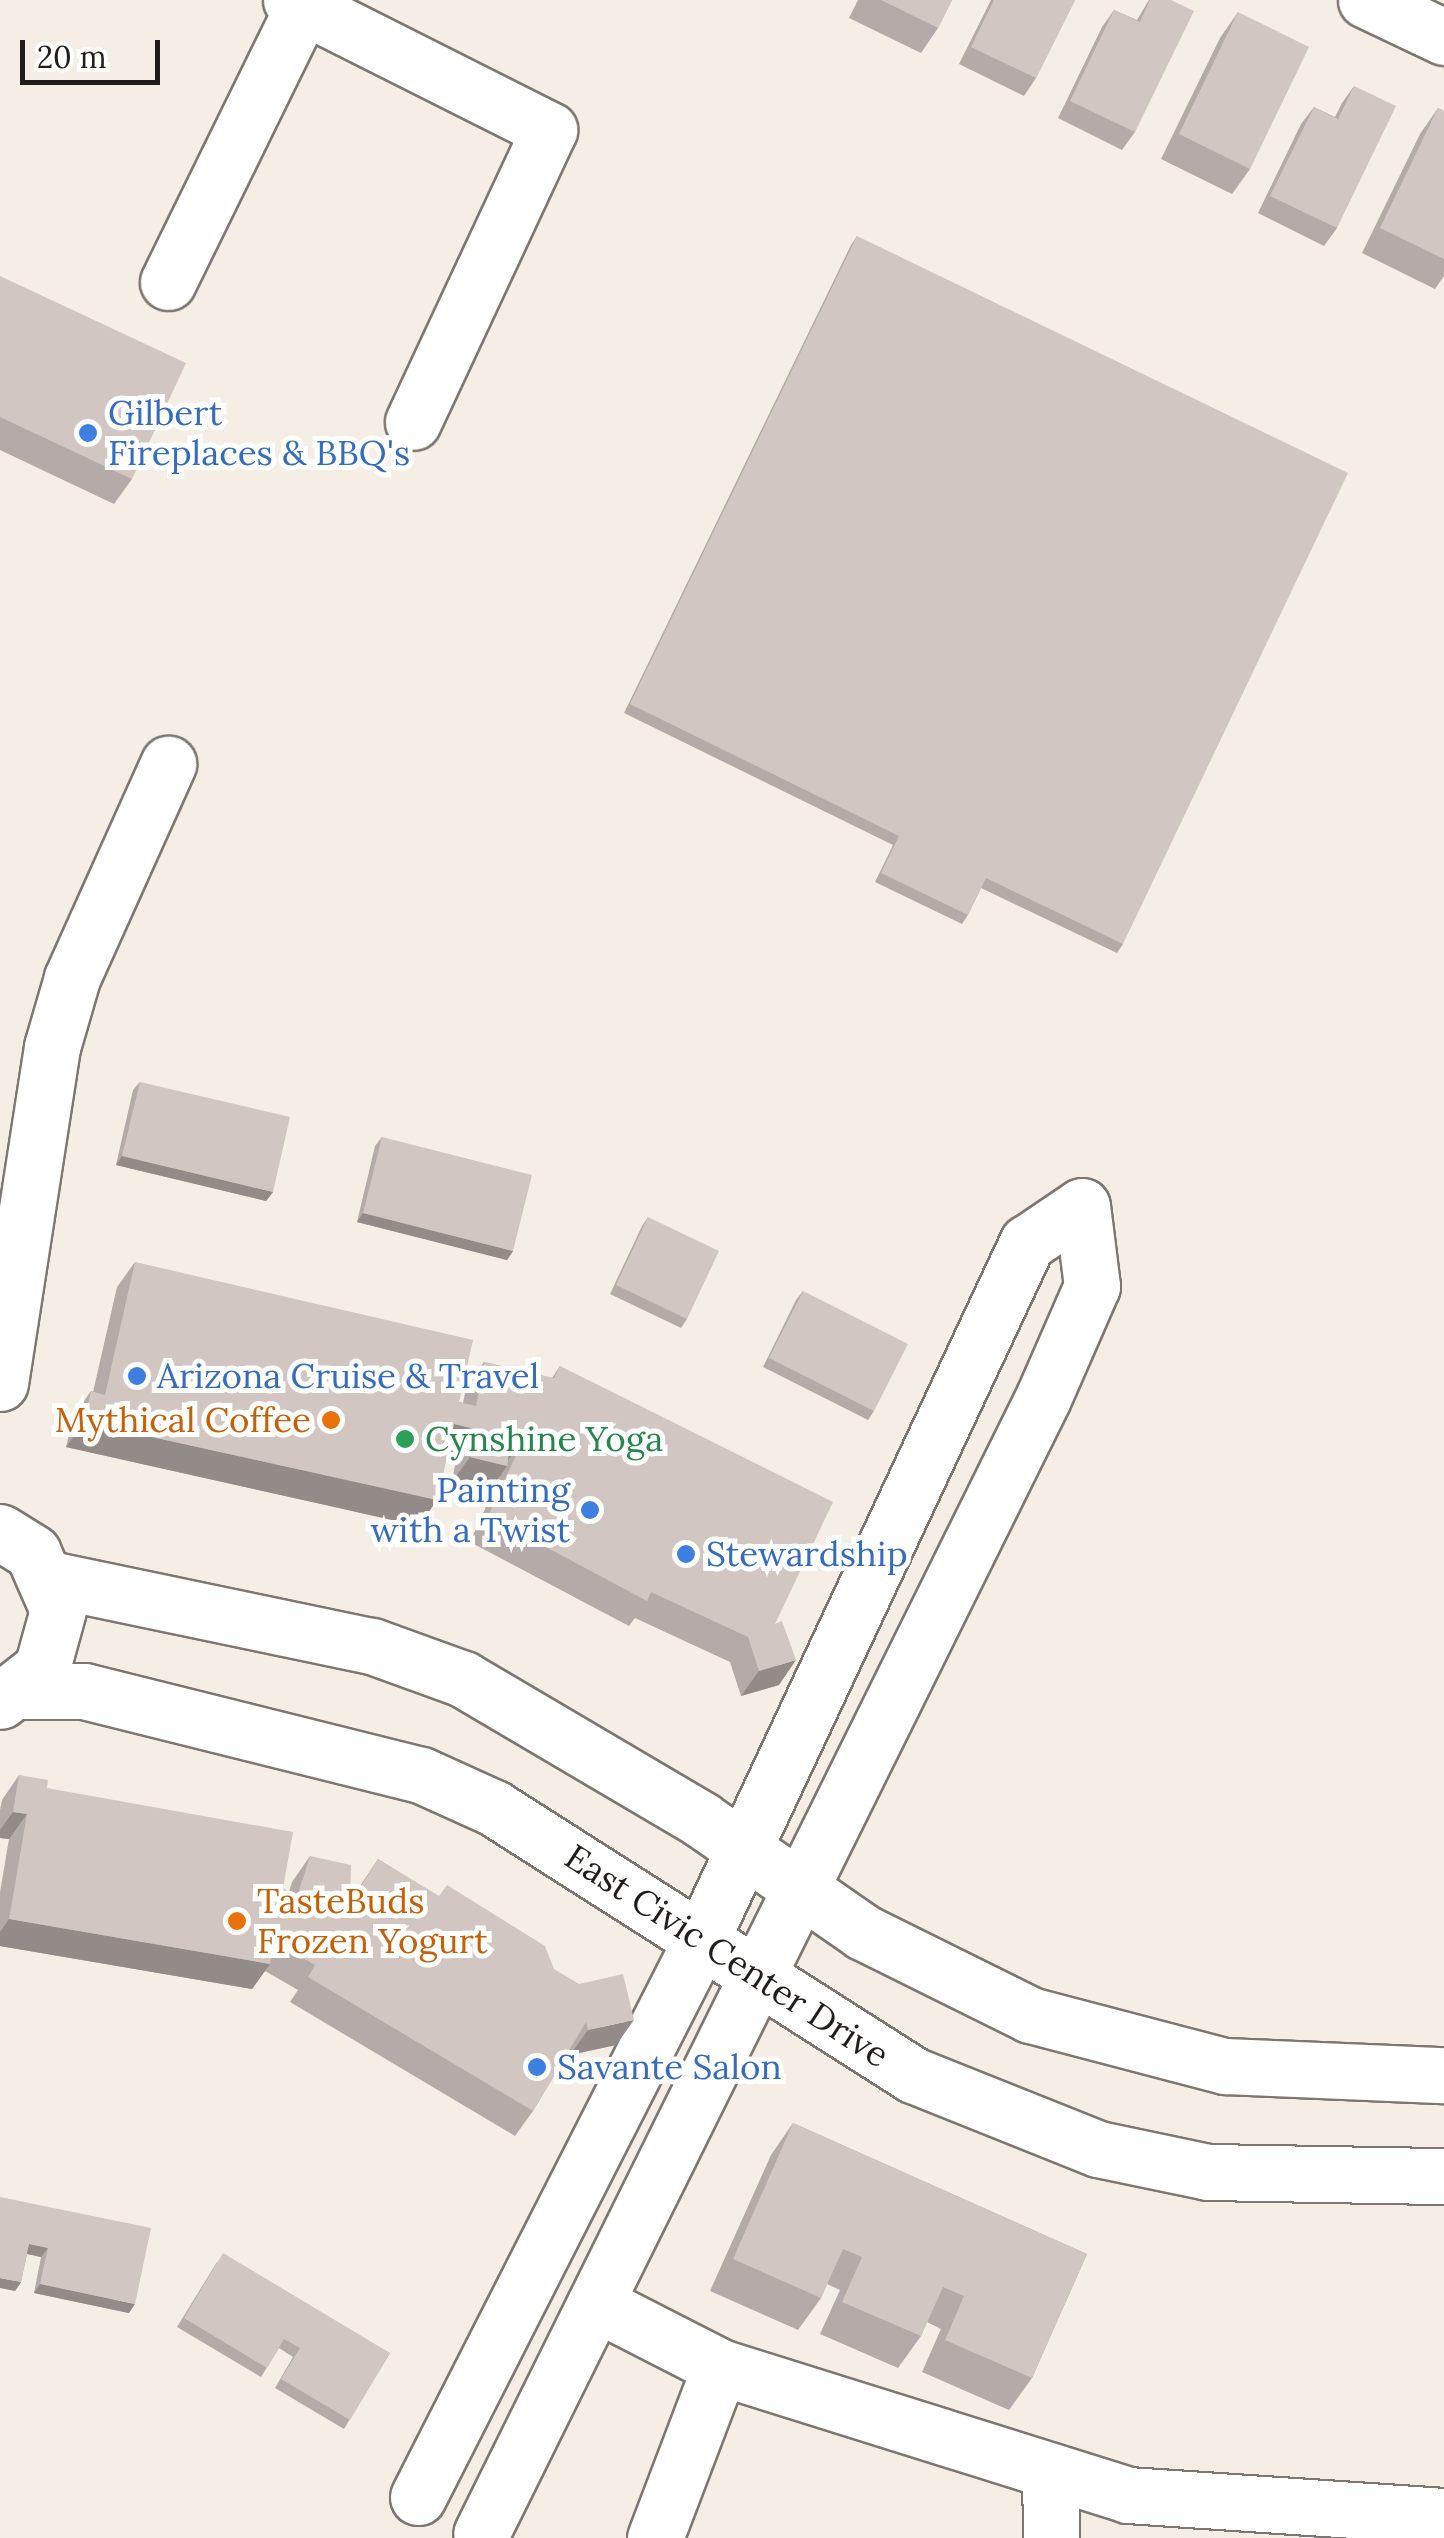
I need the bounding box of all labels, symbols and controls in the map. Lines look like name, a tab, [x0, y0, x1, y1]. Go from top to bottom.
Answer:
scale bar	[25, 20, 165, 82]
text: 20 m	[37, 38, 106, 76]
place label: Gilbert Fireplaces & BBQ's	[108, 392, 410, 474]
marker: Gilbert Fireplaces & BBQ's	[77, 422, 99, 444]
place label: Arizona Cruise & Travel	[157, 1355, 539, 1397]
marker: Arizona Cruise & Travel	[126, 1365, 148, 1387]
place label: Mythical Coffee	[55, 1399, 311, 1441]
marker: Mythical Coffee	[320, 1409, 342, 1431]
place label: Cynshine Yoga	[425, 1418, 663, 1460]
marker: Cynshine Yoga	[394, 1428, 416, 1450]
place label: Painting with a Twist	[371, 1469, 570, 1551]
marker: Painting with a Twist	[579, 1499, 601, 1521]
place label: Stewardship	[706, 1533, 908, 1575]
marker: Stewardship	[675, 1543, 697, 1565]
street label: East Civic Center Drive	[557, 1836, 897, 2076]
place label: TasteBuds Frozen Yogurt	[257, 1880, 488, 1962]
marker: TasteBuds Frozen Yogurt	[226, 1910, 248, 1932]
place label: Savante Salon	[557, 2046, 782, 2088]
marker: Savante Salon	[526, 2056, 548, 2078]

